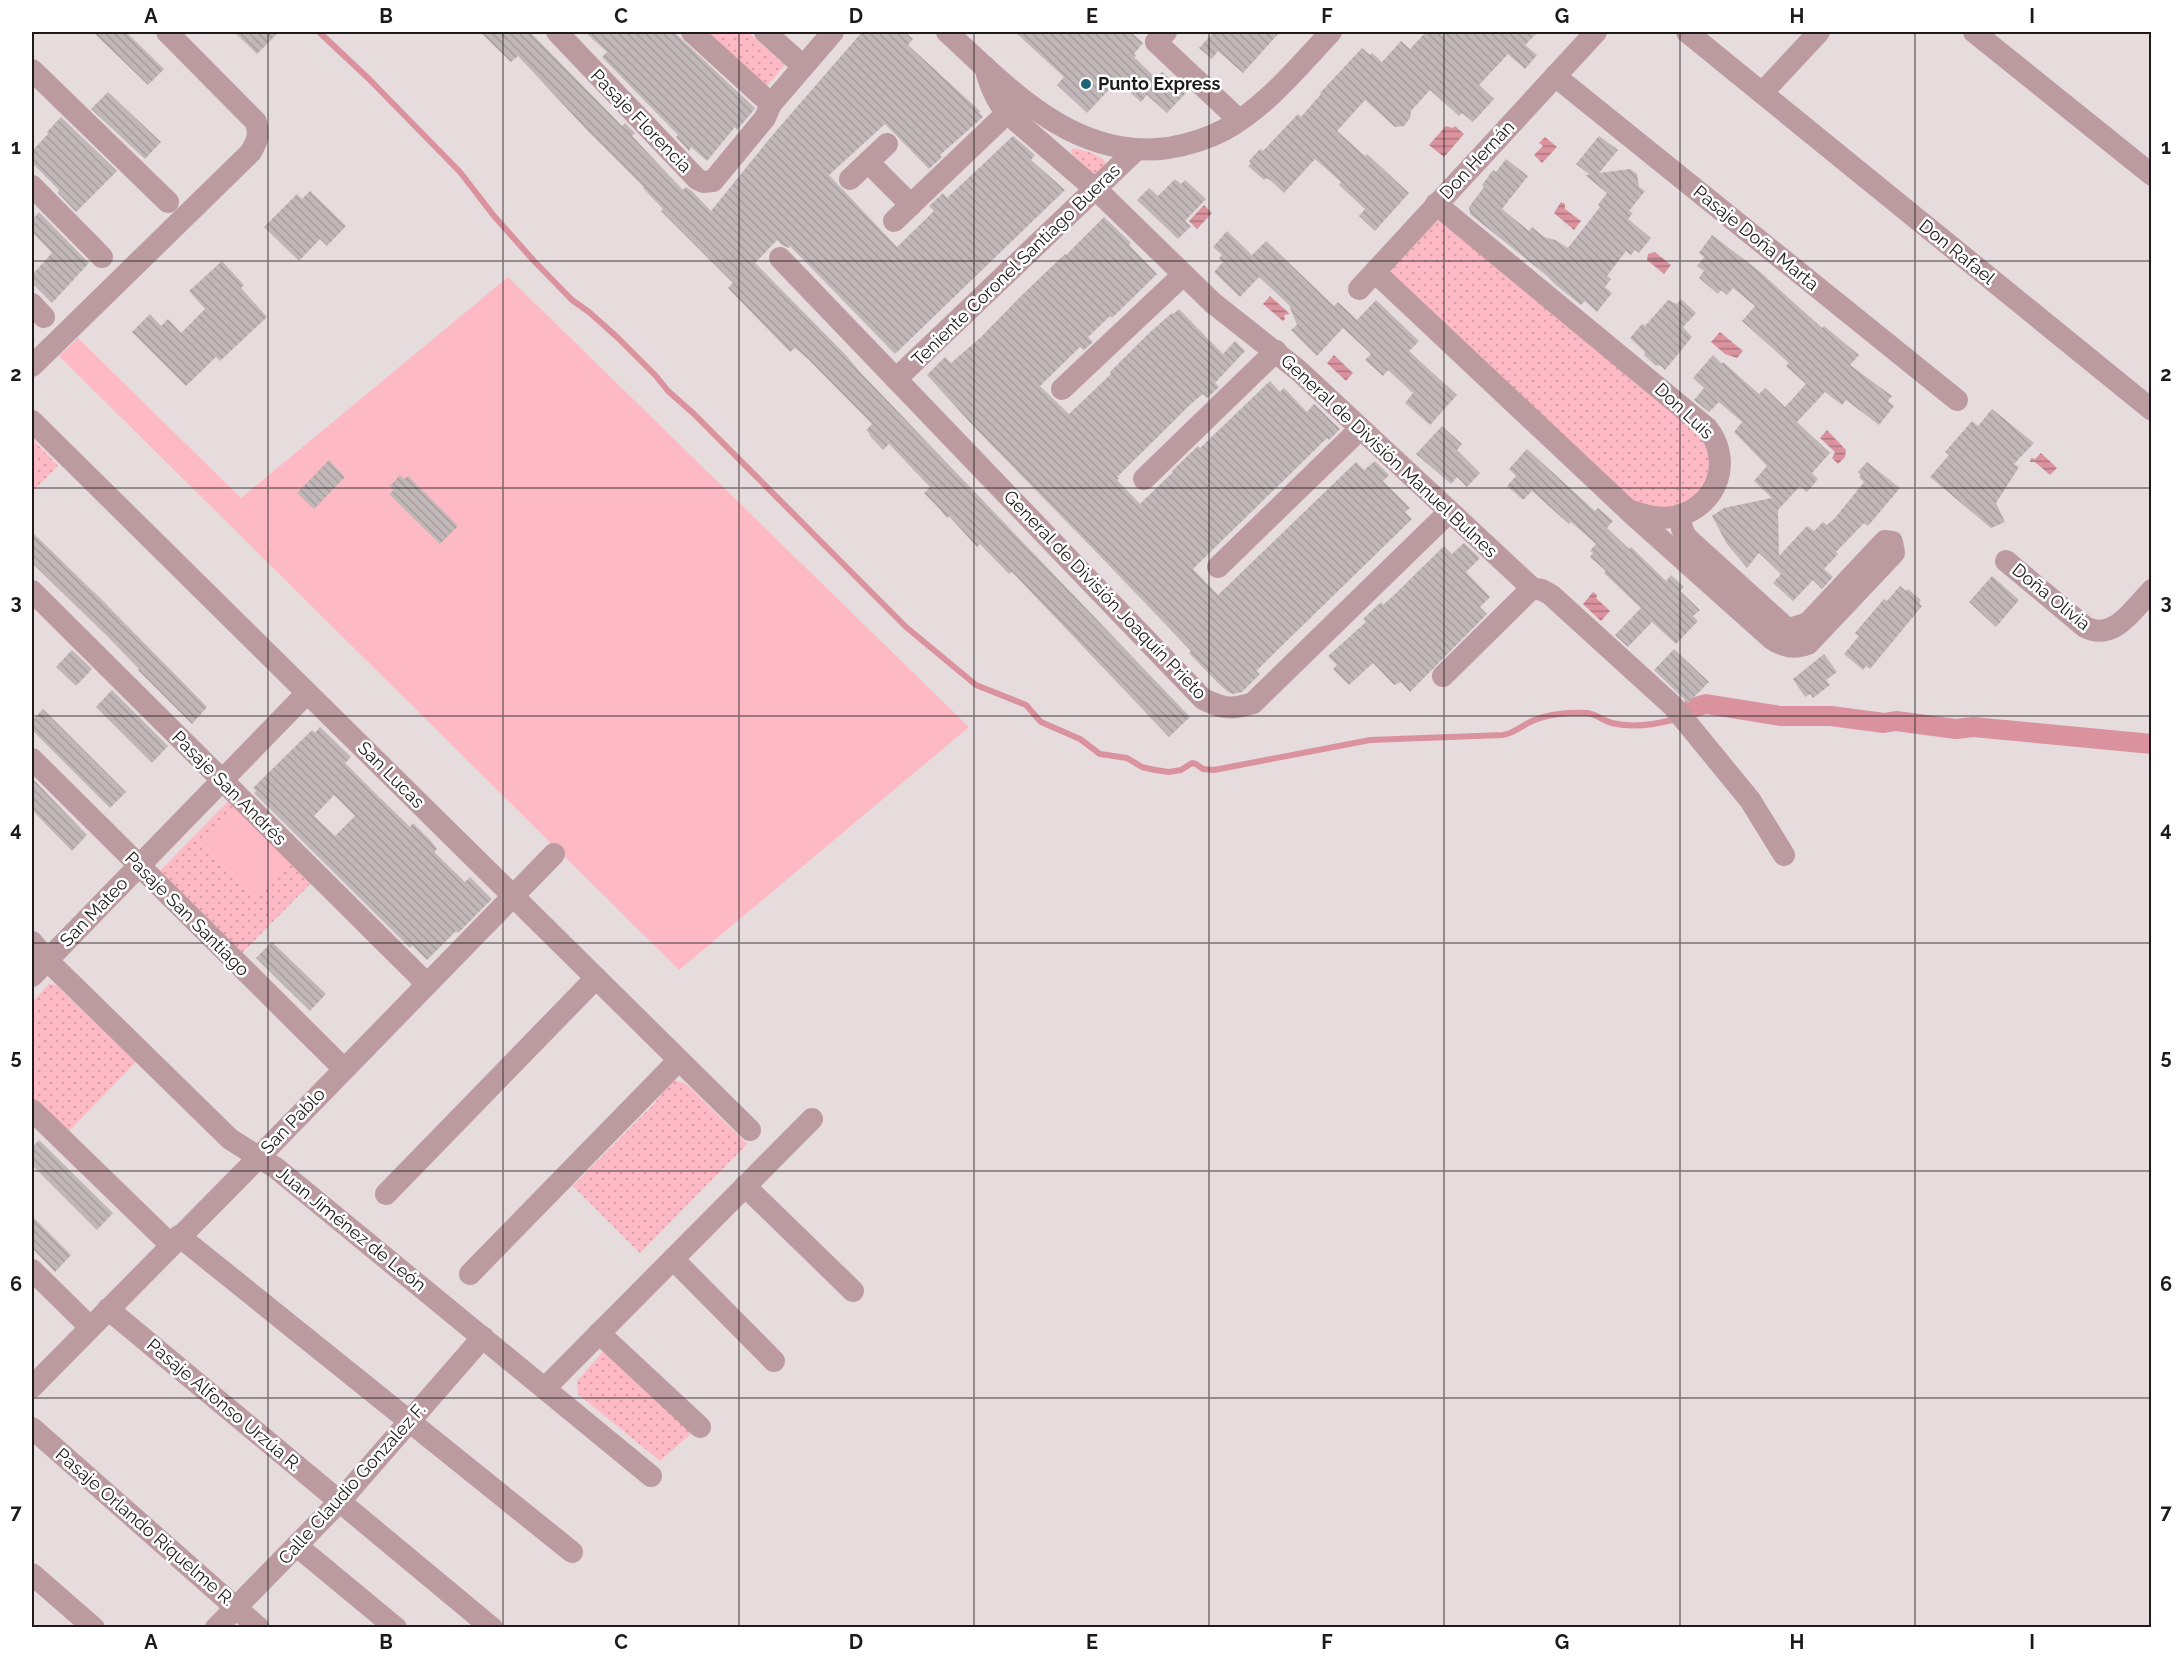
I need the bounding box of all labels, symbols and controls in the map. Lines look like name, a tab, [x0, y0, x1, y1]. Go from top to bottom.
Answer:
text: A	[144, 4, 158, 28]
text: B	[379, 4, 393, 28]
text: C	[614, 4, 628, 28]
text: D	[849, 4, 863, 28]
text: E	[1086, 4, 1098, 28]
text: F	[1321, 4, 1333, 28]
text: G	[1555, 4, 1569, 28]
text: H	[1790, 4, 1804, 28]
text: I	[2029, 4, 2035, 28]
street label: Pasaje Florencia	[587, 65, 696, 177]
place label: Punto Express	[1098, 73, 1220, 94]
marker: Punto Express	[1079, 77, 1093, 91]
street label: Don Hernán	[1435, 116, 1518, 203]
text: 1	[11, 135, 21, 159]
text: 1	[2161, 135, 2171, 159]
street label: Teniente Coronel Santiago Bueras	[907, 159, 1124, 370]
street label: Pasaje Doña Marta	[1690, 181, 1823, 294]
street label: Don Rafael	[1915, 215, 1999, 289]
street label: General de División Manuel Bulnes	[1277, 350, 1502, 562]
text: 2	[10, 362, 22, 386]
text: 2	[2160, 362, 2172, 386]
street label: Don Luis	[1651, 378, 1718, 443]
street label: General de División Joaquín Prieto	[1000, 486, 1211, 704]
street label: Doña Olivia	[2008, 559, 2095, 634]
text: 3	[10, 590, 22, 614]
text: 3	[2160, 590, 2172, 614]
street label: Pasaje San Andrés	[168, 726, 291, 849]
street label: San Lucas	[354, 737, 429, 812]
text: 4	[10, 817, 22, 841]
text: 4	[2160, 817, 2172, 841]
street label: Pasaje San Santiago	[121, 847, 254, 980]
street label: San Mateo	[55, 872, 132, 951]
text: 5	[10, 1045, 22, 1069]
text: 5	[2160, 1045, 2172, 1069]
street label: San Pablo	[256, 1083, 329, 1158]
street label: Juan Jiménez de León	[272, 1162, 430, 1295]
text: 6	[10, 1272, 22, 1296]
text: 6	[2160, 1272, 2172, 1296]
street label: Pasaje Alfonso Urzúa R.	[143, 1334, 306, 1475]
street label: Calle Claudio Gonzalez F.	[274, 1399, 429, 1568]
street label: Pasaje Orlando Riquelme R.	[52, 1443, 239, 1610]
text: 7	[10, 1500, 22, 1524]
text: 7	[2160, 1500, 2172, 1524]
text: A	[144, 1630, 158, 1654]
text: B	[379, 1630, 393, 1654]
text: C	[614, 1630, 628, 1654]
text: D	[849, 1630, 863, 1654]
text: E	[1086, 1630, 1098, 1654]
text: F	[1321, 1630, 1333, 1654]
text: G	[1555, 1630, 1569, 1654]
text: H	[1790, 1630, 1804, 1654]
text: I	[2029, 1630, 2035, 1654]

